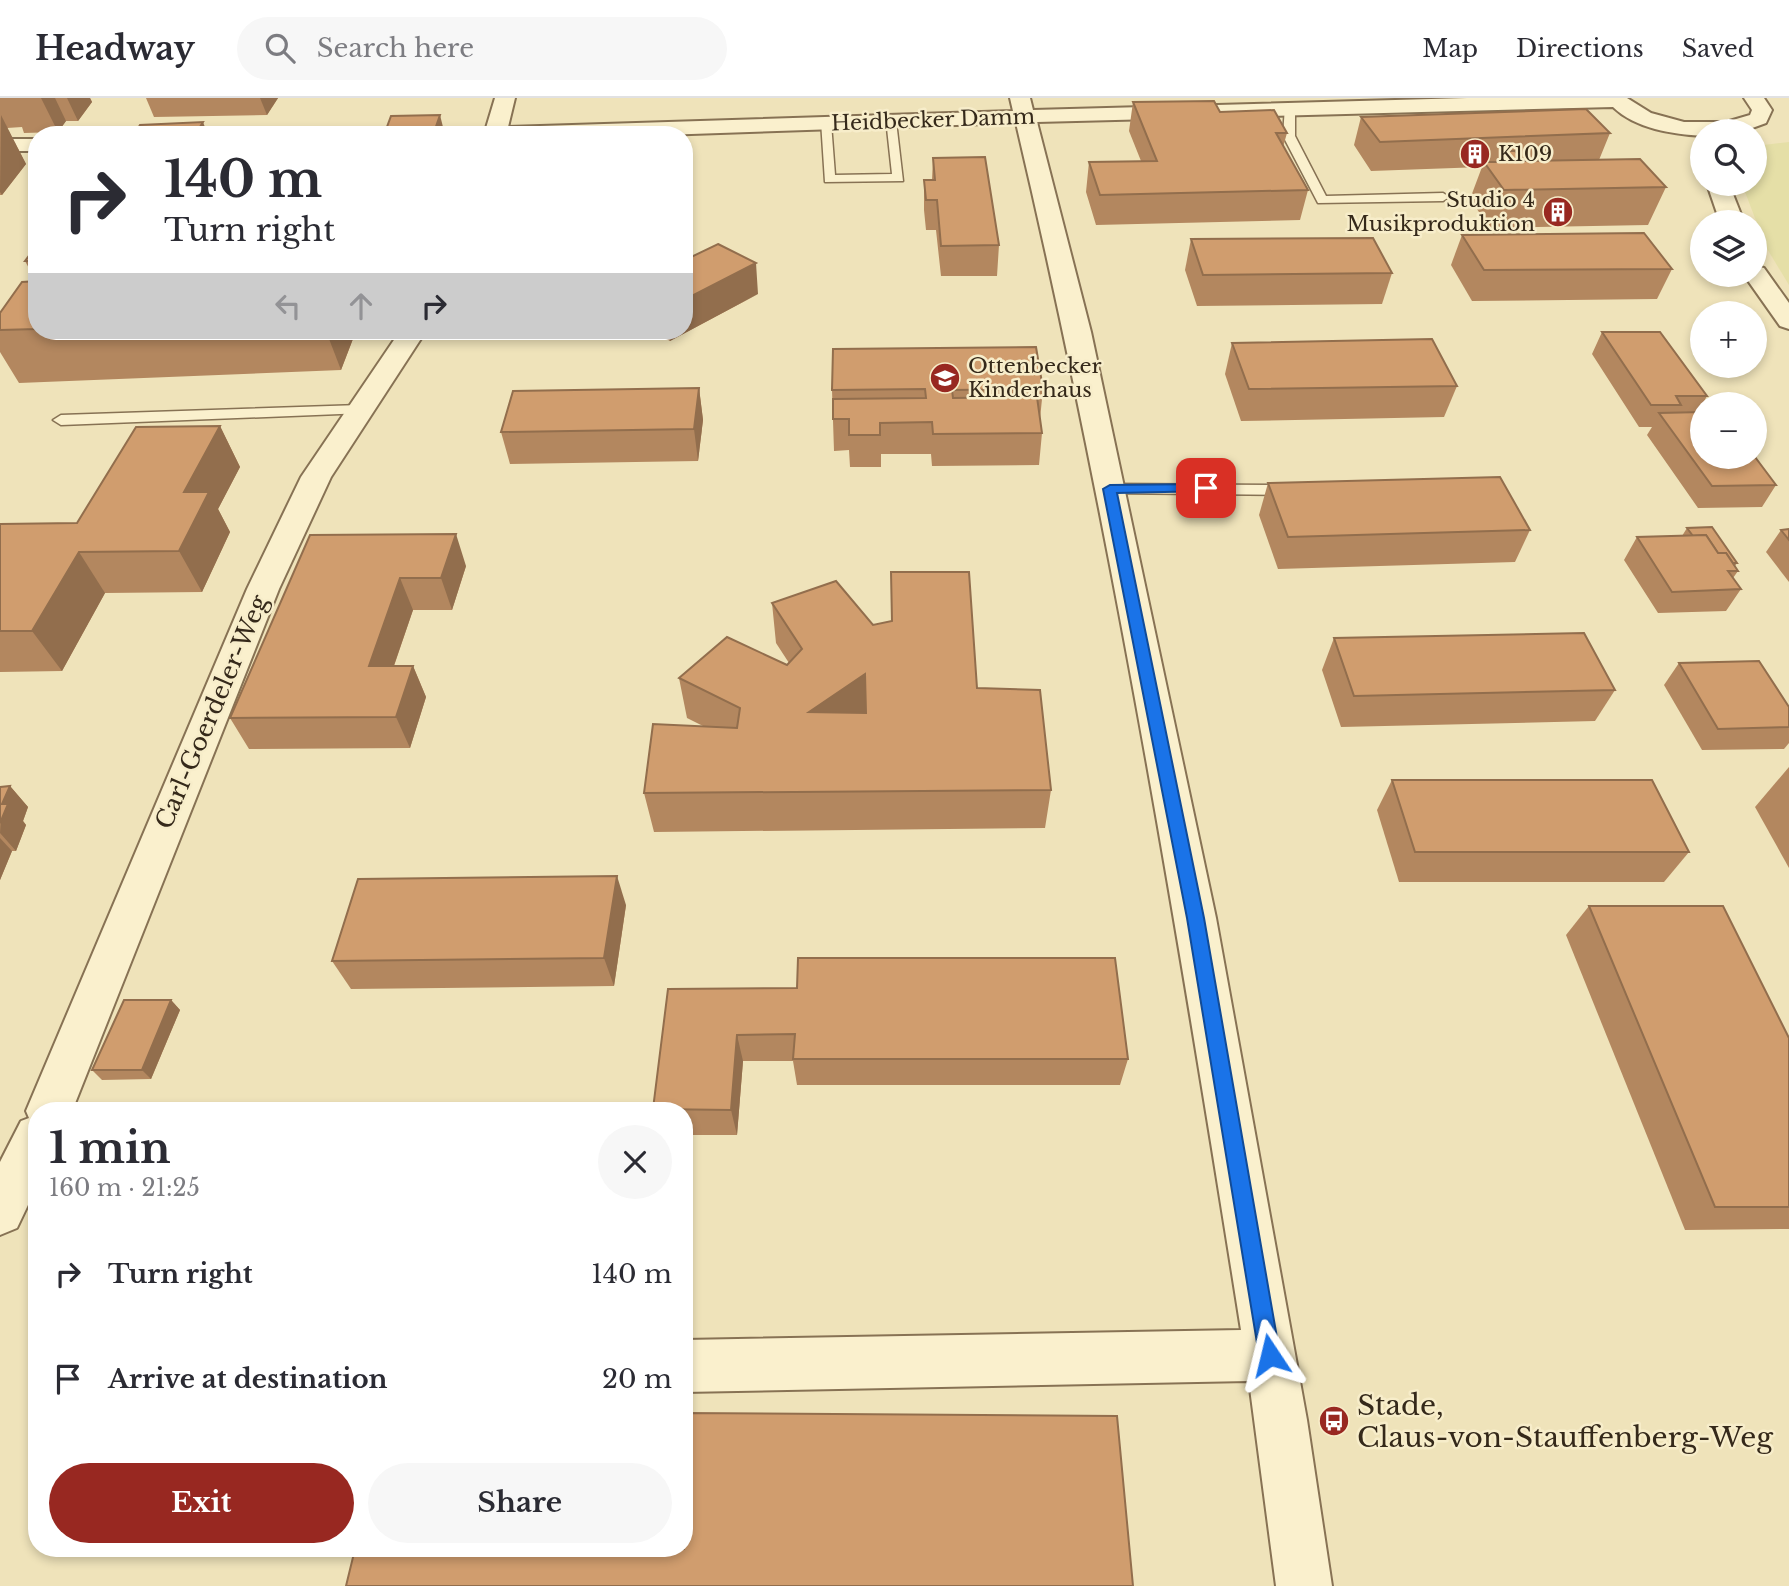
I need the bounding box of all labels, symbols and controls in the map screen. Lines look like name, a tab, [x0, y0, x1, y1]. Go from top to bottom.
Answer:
search box	[237, 17, 727, 80]
text: Headway	[35, 28, 195, 69]
icon: search	[261, 29, 299, 67]
text: Search here	[317, 32, 474, 64]
text: Map	[1422, 34, 1478, 63]
text: Directions	[1516, 34, 1644, 63]
text: Saved	[1682, 34, 1754, 63]
street label: Heidbecker Damm	[831, 103, 1036, 137]
map controls	[1690, 119, 1767, 469]
button: search	[1690, 119, 1767, 196]
building icon: K109	[1458, 137, 1492, 171]
place label: K109	[1498, 141, 1552, 167]
text: 140 m	[164, 149, 322, 210]
icon: right	[49, 154, 140, 245]
place label: Studio 4 Musikproduktion	[1347, 187, 1535, 237]
building icon: Studio 4 Musikproduktion	[1541, 195, 1575, 229]
text: Turn right	[164, 210, 335, 250]
button: layers	[1690, 210, 1767, 287]
icon: left	[269, 287, 307, 325]
icon: ahead	[342, 287, 380, 325]
icon: right	[415, 287, 453, 325]
button: +	[1690, 301, 1767, 378]
place label: Ottenbecker Kinderhaus	[968, 353, 1101, 403]
school or university icon: Ottenbecker Kinderhaus	[928, 361, 962, 395]
button: −	[1690, 392, 1767, 469]
pin	[1176, 458, 1236, 518]
icon: arrive	[1187, 469, 1225, 507]
street label: Carl-Goerdeler-Weg	[149, 590, 274, 833]
text: 1 min	[49, 1122, 171, 1174]
button: close	[598, 1125, 672, 1199]
text: 160 m · 21:25	[49, 1174, 200, 1202]
icon: right	[49, 1255, 87, 1293]
text: Turn right	[108, 1258, 253, 1290]
text: 140 m	[591, 1258, 672, 1290]
position arrow	[1233, 1318, 1307, 1392]
icon: arrive	[49, 1360, 87, 1398]
text: Arrive at destination	[108, 1363, 388, 1395]
text: 20 m	[602, 1363, 672, 1395]
place label: Stade, Claus-von-Stauffenberg-Weg	[1357, 1388, 1774, 1455]
bus stop icon: Stade, Claus-von-Stauffenberg-Weg	[1317, 1404, 1351, 1438]
button: Exit	[49, 1463, 354, 1543]
button: Share	[368, 1463, 672, 1543]

